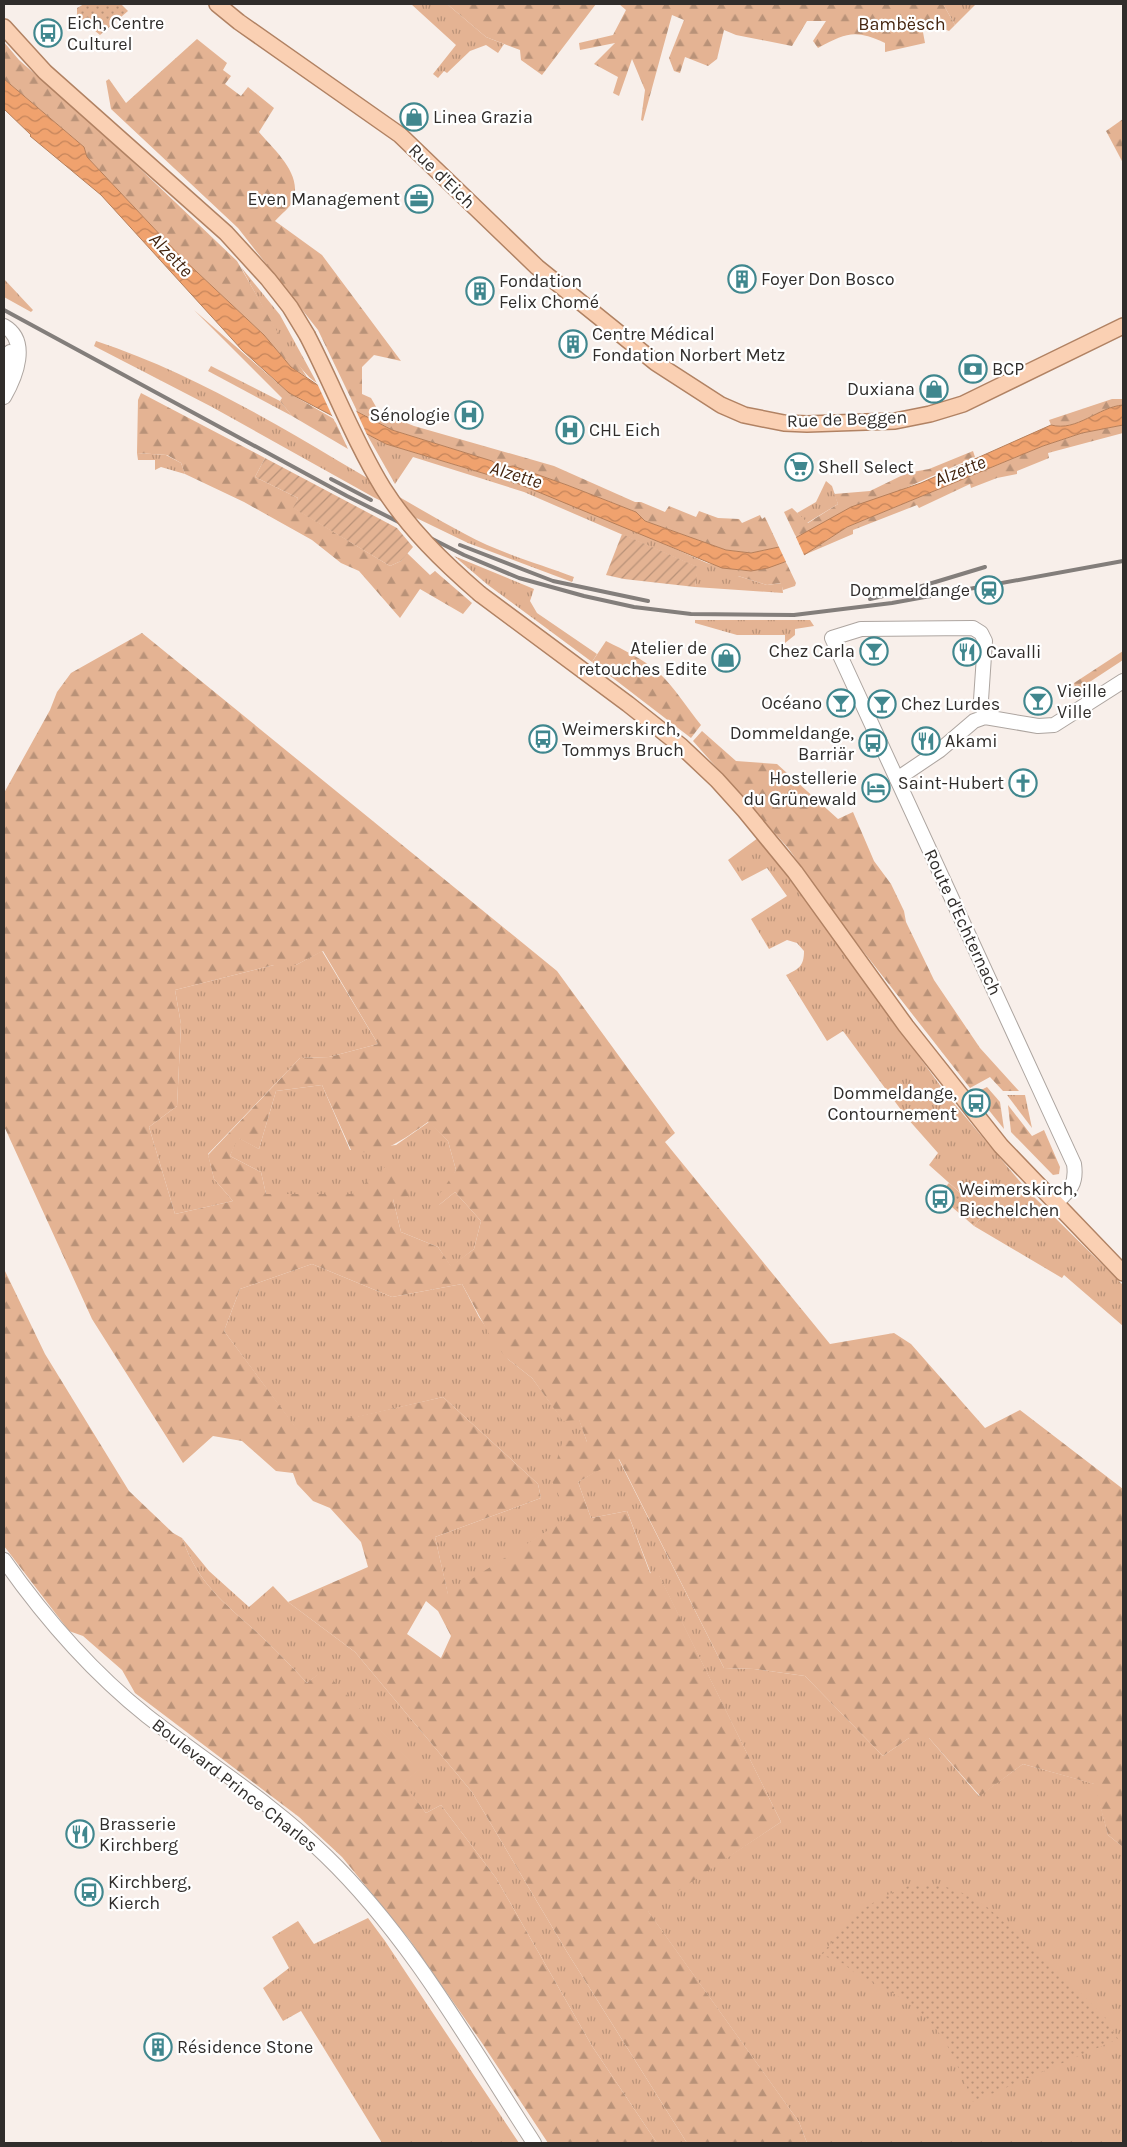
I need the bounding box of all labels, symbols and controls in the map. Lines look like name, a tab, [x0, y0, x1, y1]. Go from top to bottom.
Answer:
place label: Eich, Centre Culturel	[67, 12, 164, 55]
park label: Bambësch	[858, 13, 946, 35]
bus stop icon: Eich, Centre Culturel	[33, 18, 63, 48]
shop icon: Linea Grazia	[399, 102, 429, 132]
place label: Linea Grazia	[433, 106, 533, 128]
street label: Rue d'Eich	[404, 139, 480, 213]
office icon: Even Management	[404, 184, 434, 214]
place label: Even Management	[247, 188, 400, 210]
water label: Alzette	[145, 228, 198, 282]
building icon: Foyer Don Bosco	[727, 264, 757, 294]
place label: Foyer Don Bosco	[761, 268, 895, 290]
place label: Fondation Felix Chomé	[499, 270, 599, 313]
building icon: Fondation Felix Chomé	[465, 276, 495, 306]
place label: Centre Médical Fondation Norbert Metz	[592, 323, 785, 366]
building icon: Centre Médical Fondation Norbert Metz	[558, 329, 588, 359]
bank icon: BCP	[958, 354, 988, 384]
place label: BCP	[992, 358, 1024, 380]
shop icon: Duxiana	[919, 374, 949, 404]
place label: Duxiana	[847, 378, 915, 400]
hospital icon: Sénologie	[454, 400, 484, 430]
place label: Sénologie	[370, 404, 450, 426]
street label: Rue de Beggen	[786, 406, 908, 432]
hospital icon: CHL Eich	[555, 415, 585, 445]
place label: CHL Eich	[589, 419, 660, 441]
water label: Alzette	[931, 451, 989, 491]
supermarket icon: Shell Select	[784, 452, 814, 482]
place label: Shell Select	[818, 456, 914, 478]
water label: Alzette	[487, 457, 545, 493]
station icon: Dommeldange	[974, 575, 1004, 605]
place label: Dommeldange	[849, 579, 970, 601]
bar icon: Chez Carla	[859, 636, 889, 666]
place label: Atelier de retouches Edite	[578, 637, 707, 680]
restaurant icon: Cavalli	[952, 637, 982, 667]
place label: Chez Carla	[769, 640, 855, 662]
place label: Cavalli	[986, 641, 1041, 663]
shop icon: Atelier de retouches Edite	[711, 643, 741, 673]
place label: Vieille Ville	[1057, 680, 1106, 723]
bar icon: Vieille Ville	[1023, 686, 1053, 716]
bar icon: Océano	[826, 688, 856, 718]
bar icon: Chez Lurdes	[867, 689, 897, 719]
place label: Océano	[761, 692, 822, 714]
place label: Chez Lurdes	[901, 693, 1000, 715]
place label: Weimerskirch, Tommys Bruch	[562, 718, 684, 761]
place label: Dommeldange, Barriär	[730, 722, 854, 765]
bus stop icon: Weimerskirch, Tommys Bruch	[528, 724, 558, 754]
restaurant icon: Akami	[911, 726, 941, 756]
bus stop icon: Dommeldange, Barriär	[858, 728, 888, 758]
place label: Akami	[945, 730, 998, 752]
place label: Hostellerie du Grünewald	[743, 767, 857, 810]
church icon: Saint-Hubert	[1008, 768, 1038, 798]
place label: Saint-Hubert	[898, 772, 1004, 794]
hotel icon: Hostellerie du Grünewald	[861, 773, 891, 803]
street label: Route d'Echternach	[919, 845, 1007, 999]
place label: Dommeldange, Contournement	[827, 1082, 957, 1125]
bus stop icon: Dommeldange, Contournement	[961, 1088, 991, 1118]
place label: Weimerskirch, Biechelchen	[959, 1178, 1077, 1221]
bus stop icon: Weimerskirch, Biechelchen	[925, 1184, 955, 1214]
street label: Boulevard Prince Charles	[148, 1713, 322, 1857]
place label: Brasserie Kirchberg	[99, 1813, 178, 1856]
restaurant icon: Brasserie Kirchberg	[65, 1819, 95, 1849]
place label: Kirchberg, Kierch	[108, 1871, 191, 1914]
bus stop icon: Kirchberg, Kierch	[74, 1877, 104, 1907]
building icon: Résidence Stone	[143, 2032, 173, 2062]
place label: Résidence Stone	[177, 2036, 313, 2058]

